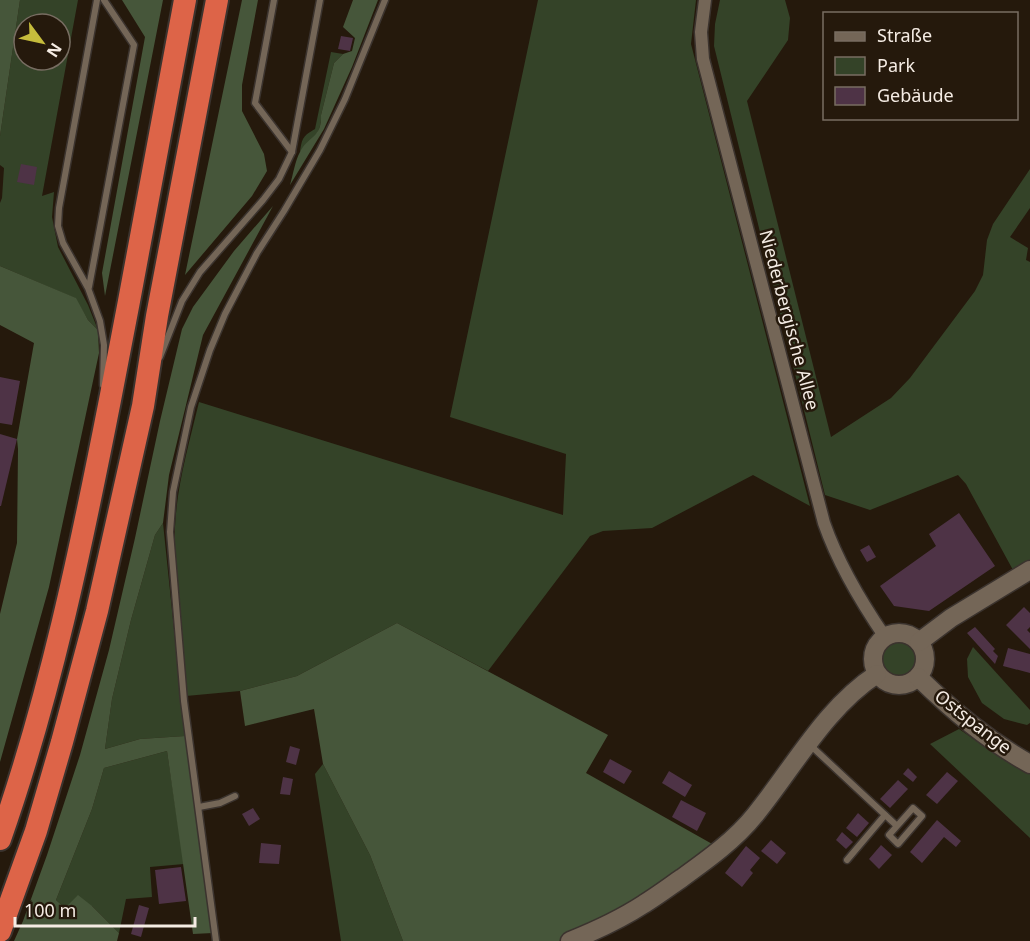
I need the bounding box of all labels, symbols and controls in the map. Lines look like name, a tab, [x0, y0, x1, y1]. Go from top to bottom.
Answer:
north arrow	[12, 12, 72, 72]
legend	[823, 12, 1018, 120]
text: Straße	[877, 23, 932, 47]
text: N	[42, 39, 67, 62]
text: Park	[877, 53, 915, 77]
text: Gebäude	[877, 83, 954, 107]
street label: Niederbergische Allee	[754, 227, 826, 413]
street label: Ostspange	[930, 684, 1017, 759]
scale bar	[15, 890, 195, 928]
text: 100 m	[24, 898, 76, 922]

